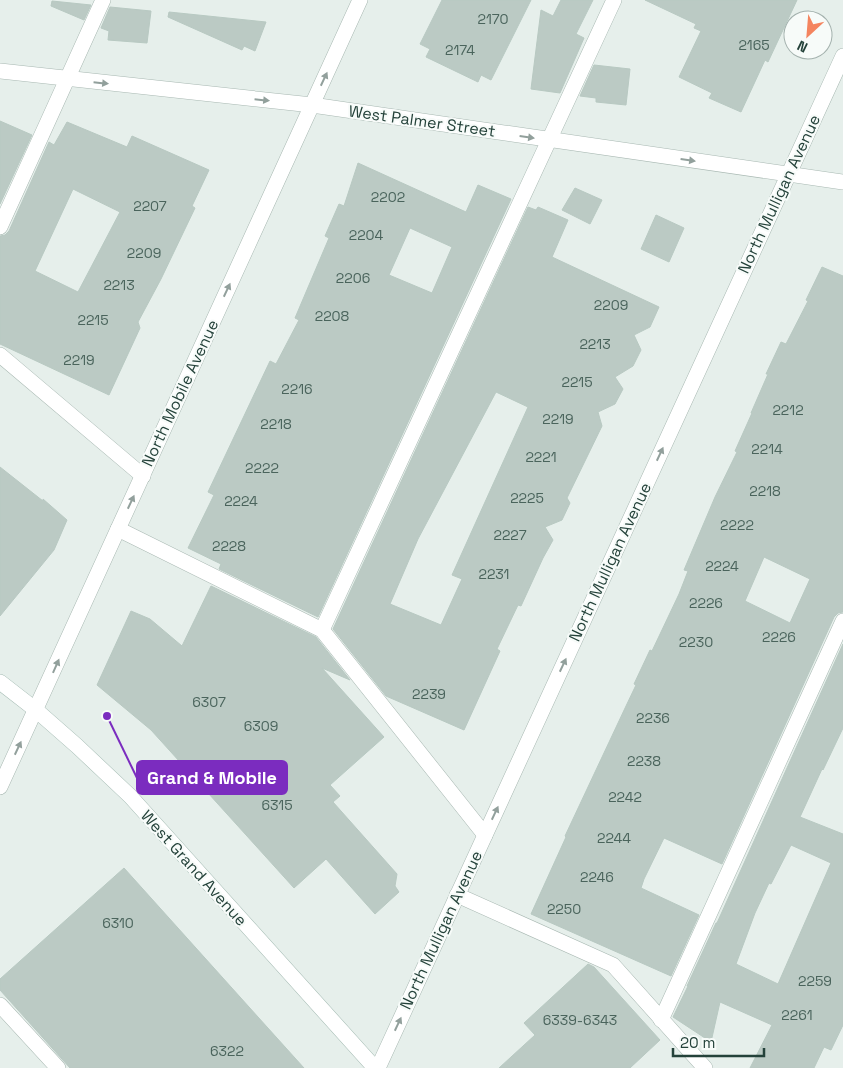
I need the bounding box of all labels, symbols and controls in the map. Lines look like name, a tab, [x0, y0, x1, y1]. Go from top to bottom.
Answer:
house number: 2170	[477, 10, 509, 28]
north arrow	[783, 10, 833, 60]
house number: 2165	[738, 36, 770, 54]
text: N	[794, 37, 810, 57]
house number: 2174	[445, 41, 475, 59]
one-way arrow	[320, 72, 328, 86]
one-way arrow	[93, 79, 109, 87]
one-way arrow	[254, 96, 270, 104]
street label: West Palmer Street	[347, 100, 497, 142]
street label: North Mulligan Avenue	[733, 111, 825, 277]
one-way arrow	[519, 133, 535, 141]
one-way arrow	[680, 156, 696, 164]
house number: 2202	[371, 188, 405, 206]
house number: 2207	[133, 197, 167, 215]
house number: 2204	[349, 226, 384, 244]
house number: 2209	[127, 244, 161, 262]
house number: 2206	[336, 269, 370, 287]
house number: 2213	[103, 276, 135, 294]
one-way arrow	[224, 283, 232, 297]
house number: 2209	[594, 296, 628, 314]
house number: 2208	[315, 307, 350, 325]
house number: 2215	[77, 311, 109, 329]
street label: North Mobile Avenue	[137, 316, 223, 470]
house number: 2213	[579, 335, 611, 353]
house number: 2219	[63, 351, 95, 369]
house number: 2215	[561, 373, 593, 391]
house number: 2216	[281, 380, 313, 398]
house number: 2212	[772, 401, 804, 419]
house number: 2219	[542, 410, 574, 428]
house number: 2218	[260, 415, 292, 433]
house number: 2214	[751, 440, 783, 458]
one-way arrow	[656, 447, 664, 461]
house number: 2221	[525, 448, 557, 466]
house number: 2222	[245, 459, 279, 477]
street label: North Mulligan Avenue	[564, 479, 656, 645]
house number: 2218	[749, 482, 781, 500]
house number: 2225	[510, 489, 544, 507]
house number: 2224	[224, 492, 258, 510]
one-way arrow	[127, 495, 135, 509]
house number: 2222	[720, 516, 754, 534]
house number: 2227	[493, 526, 527, 544]
house number: 2228	[212, 537, 246, 555]
house number: 2224	[705, 557, 739, 575]
house number: 2231	[479, 565, 509, 583]
house number: 2226	[689, 594, 723, 612]
house number: 2226	[762, 628, 796, 646]
house number: 2230	[679, 633, 713, 651]
one-way arrow	[52, 658, 61, 673]
one-way arrow	[559, 658, 567, 672]
house number: 2239	[412, 685, 446, 703]
house number: 6307	[192, 693, 226, 711]
house number: 2236	[636, 709, 670, 727]
house number: 6309	[244, 717, 278, 735]
one-way arrow	[14, 741, 22, 755]
house number: 2238	[627, 752, 661, 770]
callout: Grand & Mobile	[137, 761, 287, 794]
text: Grand & Mobile	[147, 766, 277, 789]
house number: 2242	[608, 788, 642, 806]
house number: 6315	[261, 796, 293, 814]
one-way arrow	[491, 805, 500, 820]
street label: West Grand Avenue	[136, 806, 252, 930]
house number: 2244	[597, 829, 631, 847]
street label: North Mulligan Avenue	[395, 847, 487, 1013]
house number: 2246	[580, 868, 614, 886]
house number: 2250	[547, 900, 581, 918]
house number: 6310	[102, 914, 134, 932]
house number: 2259	[798, 972, 832, 990]
house number: 2261	[781, 1006, 813, 1024]
house number: 6339-6343	[543, 1011, 617, 1029]
one-way arrow	[394, 1017, 402, 1031]
scale bar	[673, 1026, 764, 1058]
text: 20 m	[680, 1033, 715, 1052]
house number: 6322	[210, 1042, 244, 1060]

